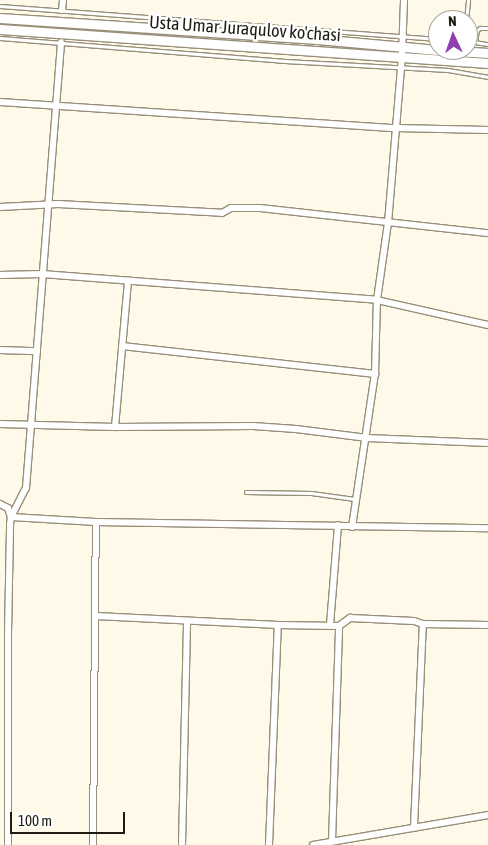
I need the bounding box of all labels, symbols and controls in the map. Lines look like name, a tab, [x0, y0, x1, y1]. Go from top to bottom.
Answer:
north arrow	[428, 10, 478, 60]
street label: Usta Umar Juraqulov ko'chasi	[148, 12, 342, 46]
text: N	[448, 13, 457, 29]
scale bar	[12, 802, 128, 834]
text: 100 m	[18, 812, 52, 829]

